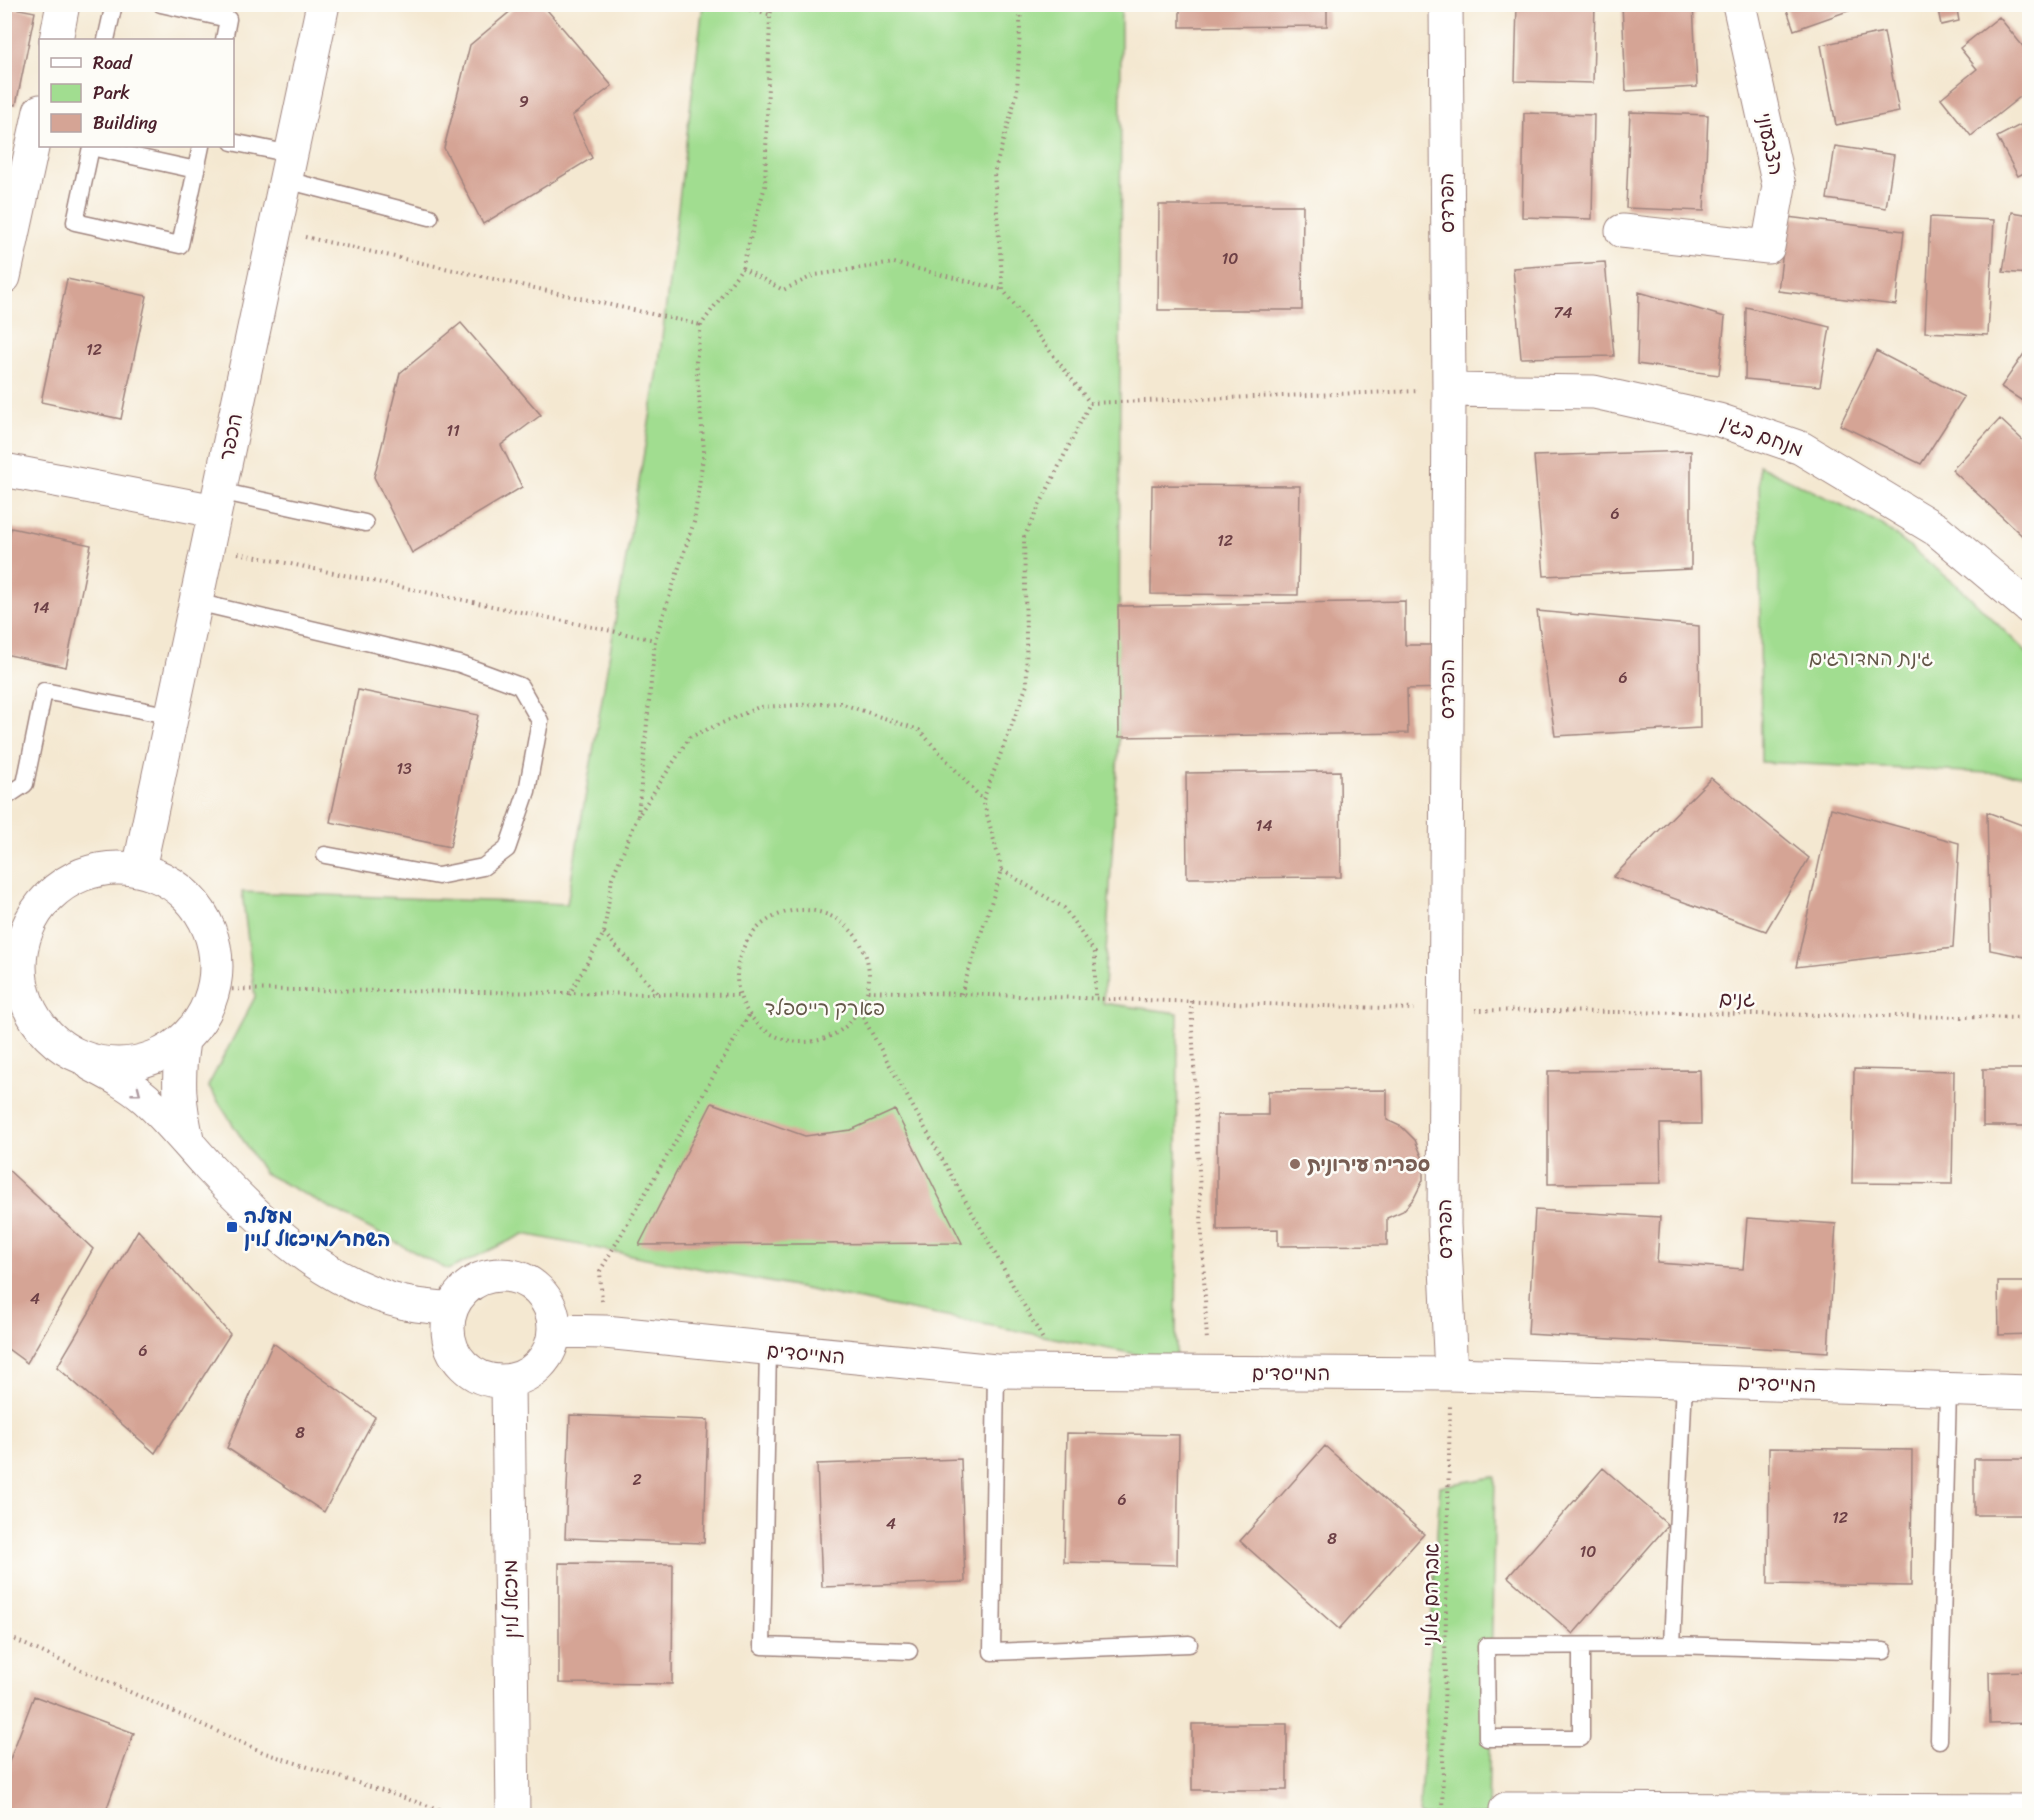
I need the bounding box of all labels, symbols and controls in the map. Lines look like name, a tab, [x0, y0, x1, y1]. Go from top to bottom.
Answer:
legend	[39, 39, 234, 147]
text: Road	[93, 47, 133, 79]
text: Park	[93, 77, 130, 109]
house number: 9	[519, 87, 529, 116]
text: Building	[93, 107, 157, 139]
street label: הצבעוני	[1746, 110, 1794, 178]
street label: הפרדס	[1429, 173, 1465, 233]
house number: 10	[1222, 244, 1238, 273]
house number: 74	[1553, 298, 1573, 327]
house number: 12	[86, 335, 102, 364]
street label: מנחם בגין	[1716, 405, 1808, 467]
street label: הכפר	[209, 410, 253, 464]
house number: 11	[446, 416, 460, 445]
house number: 6	[1610, 499, 1620, 528]
house number: 12	[1217, 526, 1233, 555]
house number: 14	[33, 593, 49, 622]
park label: גינת המדורגים	[1809, 641, 1933, 676]
street label: הפרדס	[1430, 659, 1465, 719]
house number: 6	[1618, 663, 1628, 692]
house number: 13	[396, 754, 412, 783]
house number: 14	[1256, 811, 1272, 840]
street label: גנים	[1718, 981, 1756, 1017]
park label: פארק רייספלד	[765, 991, 885, 1026]
one-way arrow	[130, 1085, 141, 1096]
place label: ספריה עירונית	[1307, 1147, 1430, 1182]
marker: ספריה עירונית	[1288, 1157, 1302, 1171]
place label: מעלה השחר/מיכאל לוין	[244, 1199, 390, 1257]
street label: הפרדס	[1427, 1199, 1463, 1259]
marker: מעלה השחר/מיכאל לוין	[225, 1220, 239, 1234]
house number: 4	[30, 1284, 40, 1313]
street label: המייסדים	[765, 1333, 847, 1375]
house number: 6	[138, 1336, 148, 1365]
street label: המייסדים	[1252, 1356, 1330, 1391]
street label: המייסדים	[1737, 1365, 1817, 1403]
house number: 8	[295, 1418, 305, 1447]
house number: 2	[632, 1465, 642, 1494]
house number: 6	[1117, 1485, 1127, 1514]
house number: 12	[1832, 1503, 1848, 1532]
house number: 4	[886, 1509, 896, 1538]
house number: 8	[1327, 1524, 1337, 1553]
house number: 10	[1580, 1537, 1596, 1566]
street label: אברהם גולני	[1413, 1543, 1449, 1647]
street label: מיכאל לוין	[493, 1559, 529, 1639]

